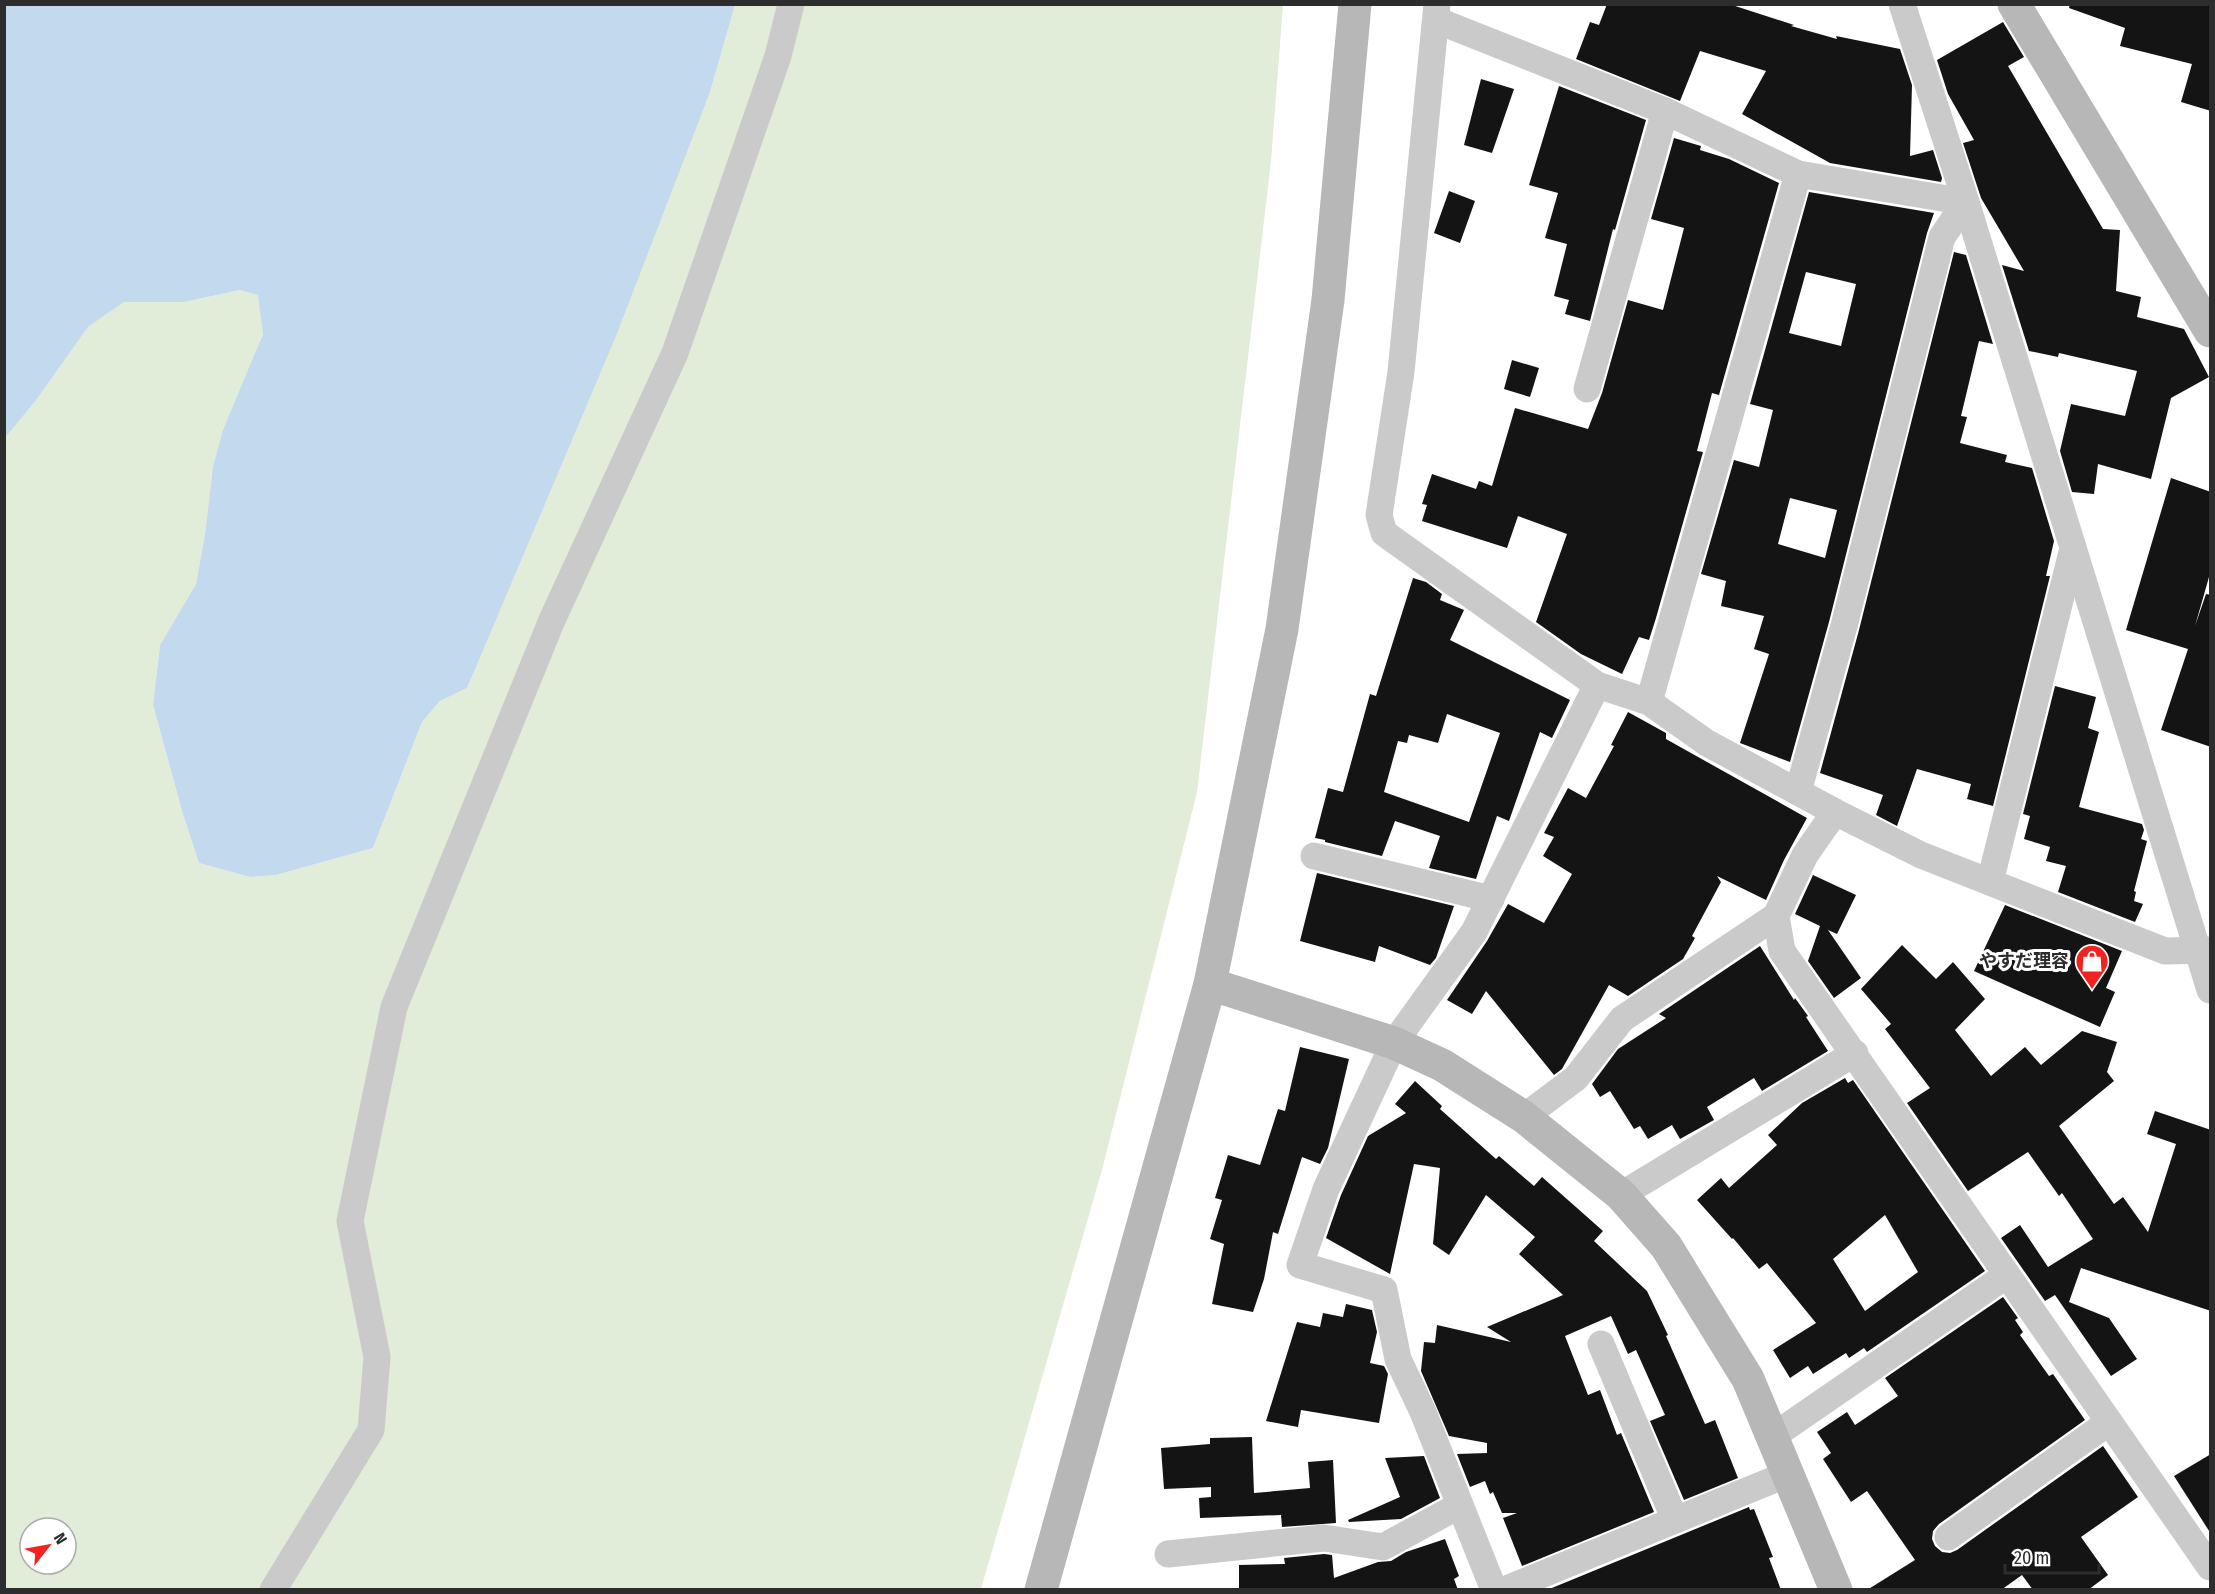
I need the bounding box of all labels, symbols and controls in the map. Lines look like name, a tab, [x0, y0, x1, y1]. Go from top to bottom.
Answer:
shop icon: やすだ理容	[2074, 943, 2110, 990]
place label: やすだ理容	[1979, 950, 2069, 972]
north arrow	[18, 1516, 78, 1576]
text: N	[50, 1530, 71, 1548]
scale bar	[2005, 1537, 2100, 1575]
text: 20 m	[2014, 1547, 2049, 1569]

